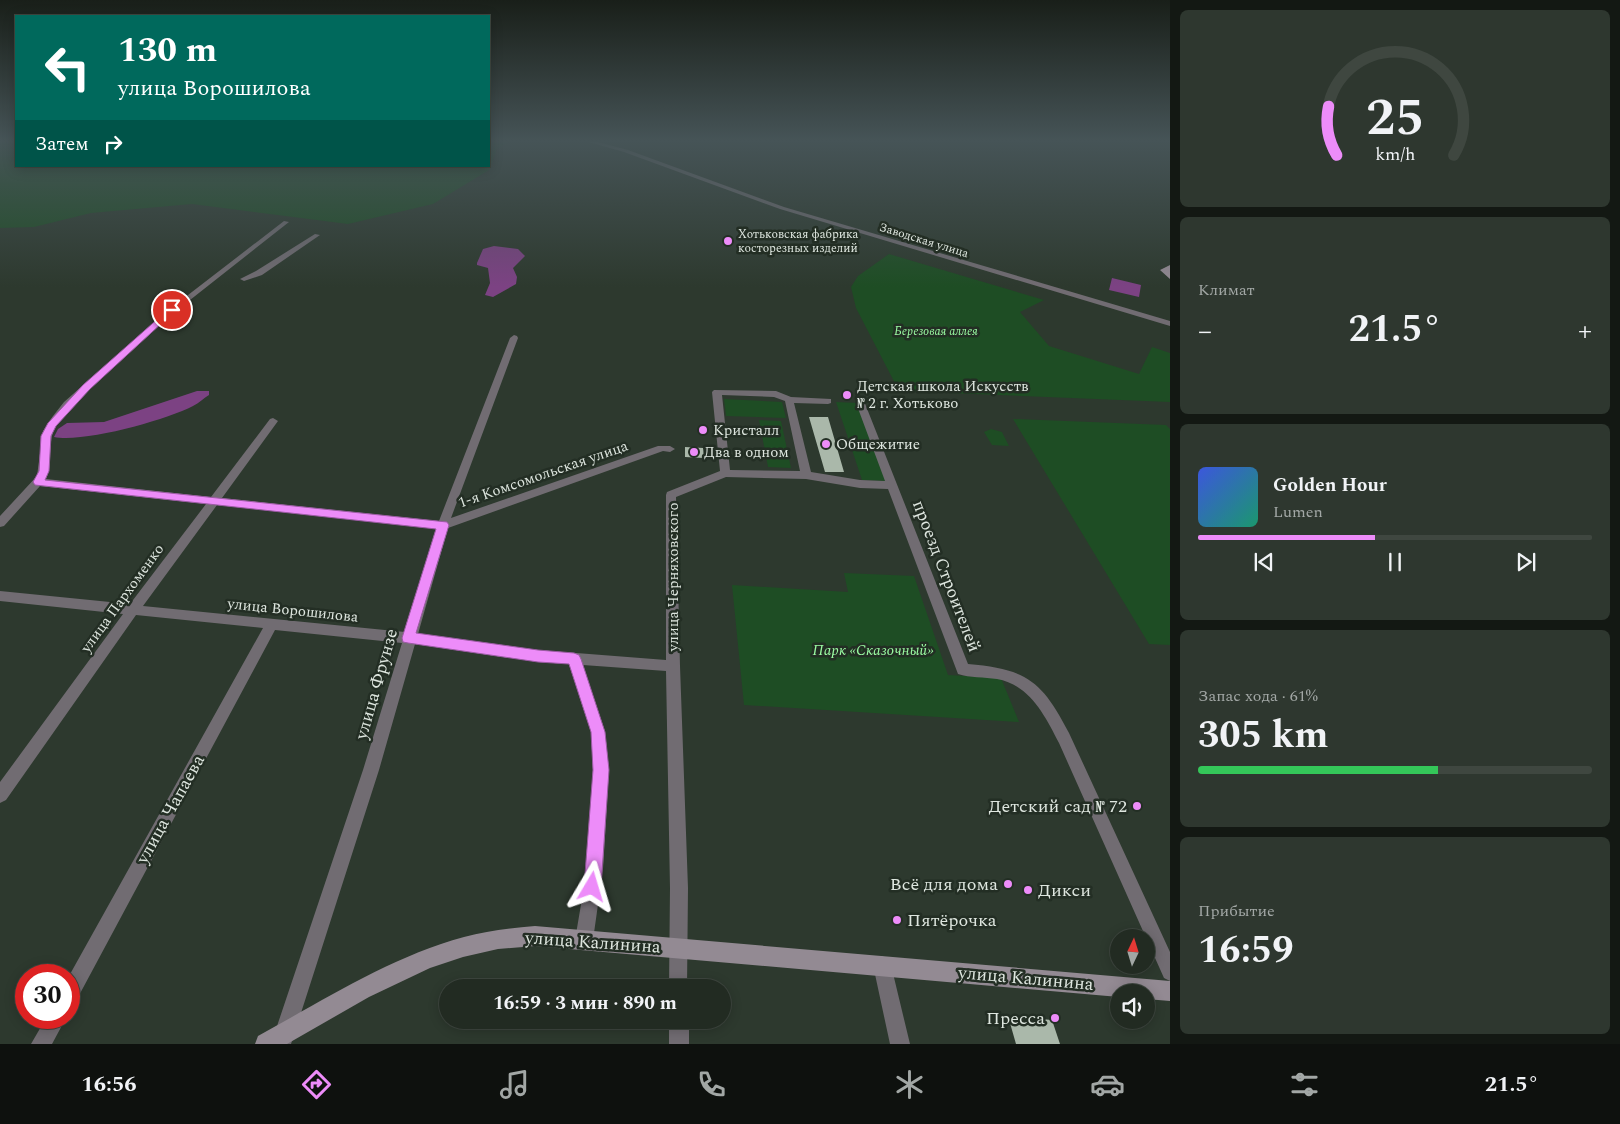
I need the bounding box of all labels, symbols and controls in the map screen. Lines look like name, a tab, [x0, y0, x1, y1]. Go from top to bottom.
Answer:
text: 130 m	[118, 24, 217, 77]
icon: left	[35, 35, 100, 100]
text: улица Ворошилова	[118, 72, 311, 105]
text: 25	[1366, 79, 1424, 158]
text: Затем	[35, 130, 89, 159]
icon: right	[99, 130, 127, 158]
text: km/h	[1375, 141, 1415, 168]
street label: Заводская улица	[877, 218, 971, 263]
place label: Хотьковская фабрика косторезных изделий	[738, 225, 859, 258]
marker: Хотьковская фабрика косторезных изделий	[722, 235, 734, 247]
text: Климат	[1198, 278, 1255, 302]
pin	[151, 289, 193, 331]
icon: arrive	[158, 296, 186, 324]
text: 21.5°	[1348, 301, 1442, 359]
text: −	[1198, 310, 1212, 353]
text: +	[1578, 310, 1592, 353]
park label: Березовая аллея	[894, 322, 978, 341]
place label: Детская школа Искусств № 2 г. Хотьково	[857, 375, 1029, 415]
marker: Детская школа Искусств № 2 г. Хотьково	[841, 389, 853, 401]
place label: Кристалл	[713, 419, 779, 442]
marker: Кристалл	[697, 424, 709, 436]
place label: Общежитие	[836, 433, 920, 456]
street label: 1-я Комсомольская улица	[455, 434, 632, 514]
marker: Общежитие	[820, 438, 832, 450]
place label: Два в одном	[704, 441, 789, 464]
marker: Два в одном	[688, 446, 700, 458]
text: Golden Hour	[1273, 471, 1387, 500]
street label: проезд Строителей	[905, 496, 988, 656]
text: Lumen	[1273, 500, 1323, 524]
street label: улица Черняховского	[662, 503, 685, 652]
street label: улица Пархоменко	[74, 539, 170, 658]
icon: previous	[1250, 548, 1278, 576]
icon: pause	[1381, 548, 1409, 576]
icon: next	[1512, 548, 1540, 576]
street label: улица Ворошилова	[225, 592, 360, 629]
street label: улица Фрунзе	[347, 625, 405, 744]
park label: Парк «Сказочный»	[813, 639, 934, 662]
text: Запас хода · 61%	[1198, 684, 1318, 708]
text: 305 km	[1198, 707, 1329, 765]
street label: улица Чапаева	[129, 749, 212, 870]
place label: Детский сад № 72	[988, 793, 1127, 820]
marker: Детский сад № 72	[1131, 800, 1143, 812]
position arrow	[565, 860, 617, 912]
place label: Всё для дома	[890, 871, 998, 898]
place label: Дикси	[1038, 877, 1091, 904]
marker: Всё для дома	[1002, 878, 1014, 890]
marker: Дикси	[1022, 884, 1034, 896]
text: Прибытие	[1198, 899, 1275, 923]
place label: Пятёрочка	[907, 907, 997, 934]
marker: Пятёрочка	[891, 914, 903, 926]
text: 16:59	[1198, 922, 1293, 980]
street label: улица Калинина	[523, 924, 662, 961]
north arrow	[1110, 929, 1155, 974]
map controls	[1110, 929, 1155, 1029]
street label: улица Калинина	[956, 959, 1095, 998]
speed limit sign: 30	[15, 964, 80, 1029]
button: sound	[1110, 984, 1155, 1029]
text: 16:59 · 3 мин · 890 m	[493, 989, 677, 1018]
place label: Пресса	[986, 1005, 1045, 1032]
marker: Пресса	[1049, 1012, 1061, 1024]
icon: directions	[299, 1067, 334, 1102]
icon: music	[497, 1067, 532, 1102]
icon: phone	[694, 1067, 729, 1102]
icon: climate	[892, 1067, 927, 1102]
icon: car	[1090, 1067, 1125, 1102]
icon: filters	[1287, 1067, 1322, 1102]
text: 16:56	[81, 1068, 137, 1101]
text: 21.5°	[1485, 1068, 1539, 1101]

